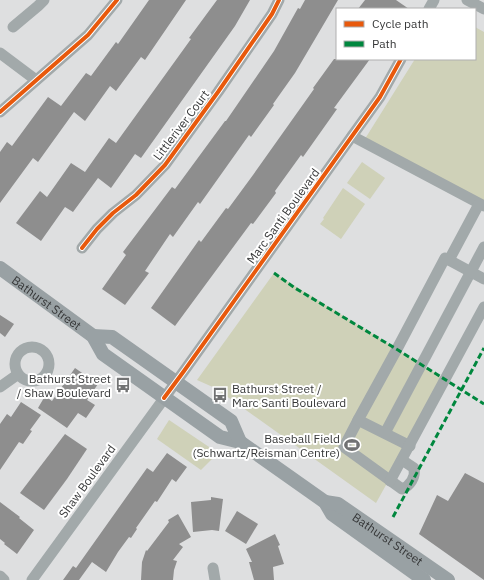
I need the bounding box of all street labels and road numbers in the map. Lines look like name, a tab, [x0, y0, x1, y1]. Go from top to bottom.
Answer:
street label: Littleriver Court	[150, 87, 212, 163]
street label: Marc Santi Boulevard	[243, 165, 323, 267]
street label: Bathurst Street	[9, 272, 84, 333]
street label: Shaw Boulevard	[55, 441, 119, 521]
street label: Bathurst Street	[350, 509, 426, 568]

